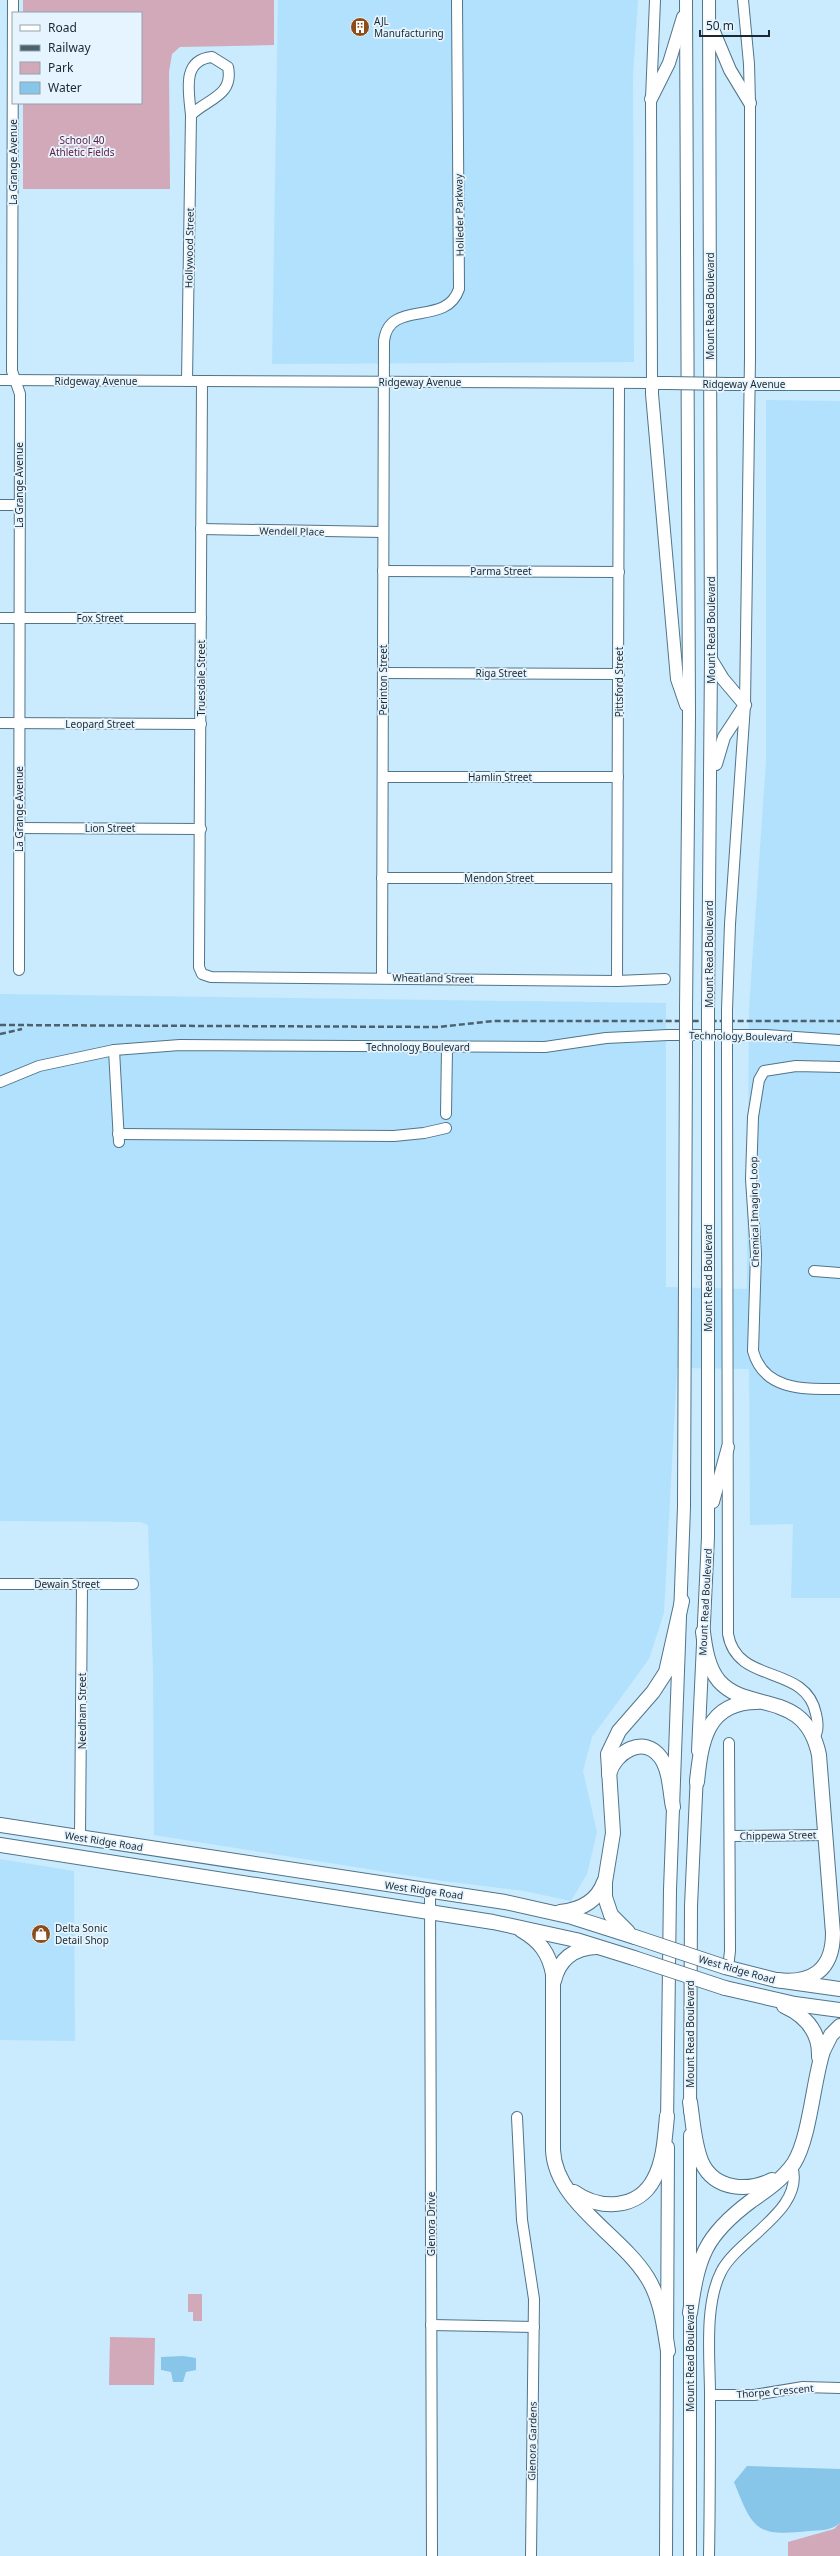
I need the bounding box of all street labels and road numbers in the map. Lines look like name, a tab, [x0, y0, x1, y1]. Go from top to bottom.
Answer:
street label: La Grange Avenue	[6, 119, 20, 205]
street label: Holleder Parkway	[451, 173, 467, 256]
street label: Hollywood Street	[181, 207, 197, 288]
street label: Mount Read Boulevard	[703, 252, 717, 360]
street label: Ridgeway Avenue	[55, 374, 138, 388]
street label: Ridgeway Avenue	[379, 375, 462, 389]
street label: Ridgeway Avenue	[703, 377, 786, 391]
street label: La Grange Avenue	[12, 442, 26, 528]
street label: Wendell Place	[259, 523, 325, 539]
street label: Parma Street	[470, 564, 532, 578]
street label: Mount Read Boulevard	[704, 576, 718, 684]
street label: Fox Street	[77, 611, 124, 625]
street label: Truesdale Street	[194, 639, 208, 716]
street label: Perinton Street	[376, 644, 390, 715]
street label: Pittsford Street	[612, 646, 626, 717]
street label: Riga Street	[475, 666, 527, 680]
street label: Leopard Street	[65, 717, 135, 731]
street label: La Grange Avenue	[12, 766, 26, 852]
street label: Hamlin Street	[468, 770, 533, 784]
street label: Lion Street	[85, 821, 136, 835]
street label: Mendon Street	[464, 871, 534, 885]
street label: Mount Read Boulevard	[702, 900, 716, 1008]
street label: Wheatland Street	[392, 970, 474, 986]
street label: Technology Boulevard	[689, 1028, 793, 1044]
street label: Technology Boulevard	[366, 1040, 470, 1054]
street label: Chemical Imaging Loop	[746, 1156, 762, 1268]
street label: Mount Read Boulevard	[701, 1224, 715, 1332]
street label: Mount Read Boulevard	[695, 1548, 715, 1656]
street label: Dewain Street	[34, 1577, 100, 1591]
street label: Needham Street	[75, 1672, 89, 1749]
street label: Chippewa Street	[739, 1827, 817, 1843]
street label: West Ridge Road	[64, 1828, 144, 1854]
street label: West Ridge Road	[384, 1878, 464, 1902]
street label: West Ridge Road	[697, 1951, 777, 1987]
street label: Mount Read Boulevard	[683, 1980, 697, 2088]
street label: Glenora Drive	[424, 2191, 438, 2256]
street label: Mount Read Boulevard	[683, 2304, 697, 2412]
street label: Thorpe Crescent	[736, 2381, 814, 2401]
street label: Glenora Gardens	[524, 2401, 540, 2481]

